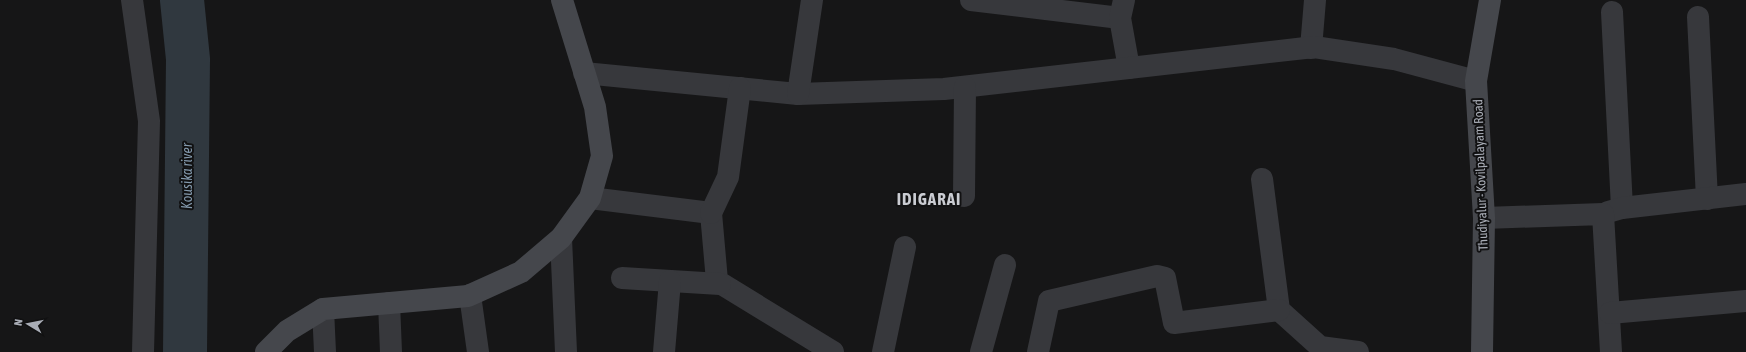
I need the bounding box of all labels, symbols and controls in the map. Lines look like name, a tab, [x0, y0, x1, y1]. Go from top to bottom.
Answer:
street label: Thudiyalur - Kovilpalayam Road	[1470, 99, 1491, 251]
water label: Kousika river	[179, 142, 195, 209]
district label: IDIGARAI	[897, 189, 961, 209]
north arrow	[8, 304, 48, 344]
text: N	[12, 318, 25, 327]

